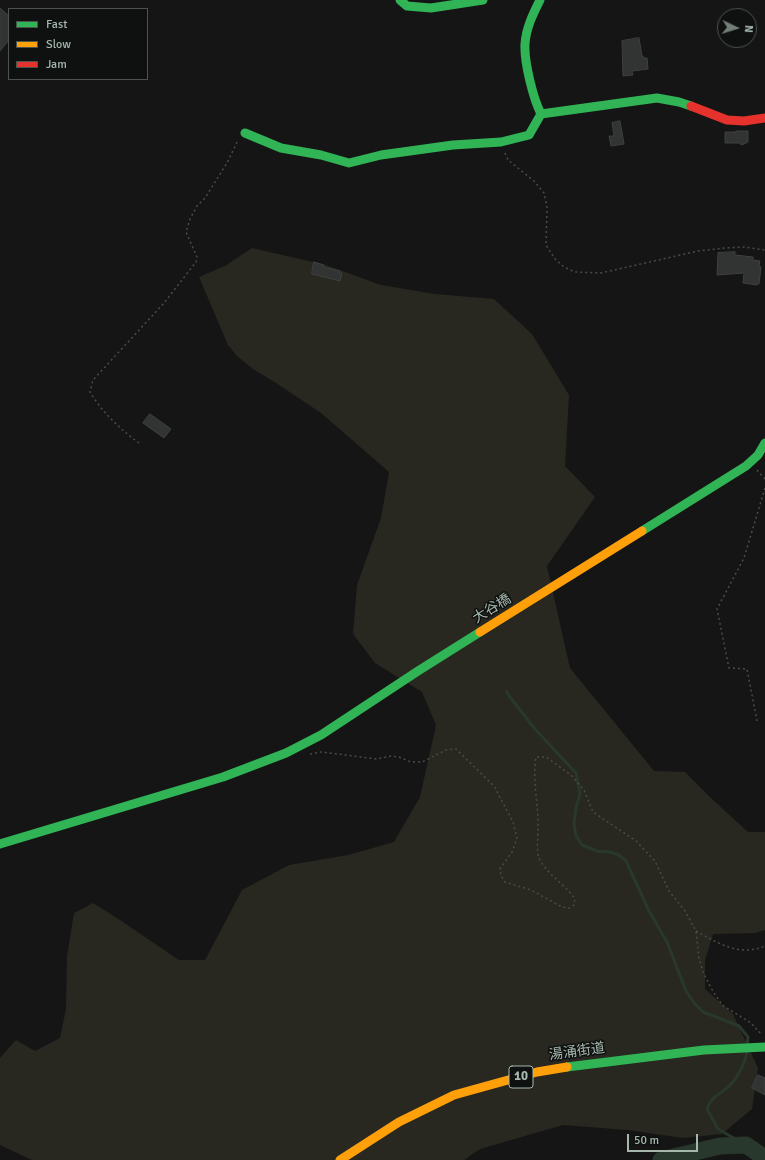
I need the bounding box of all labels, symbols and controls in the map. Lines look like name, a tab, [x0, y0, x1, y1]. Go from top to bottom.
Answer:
legend	[8, 8, 148, 80]
north arrow	[717, 8, 757, 48]
text: Fast	[46, 17, 67, 32]
text: N	[742, 25, 755, 33]
text: Slow	[46, 37, 71, 52]
text: Jam	[46, 57, 67, 72]
street label: 大谷橋	[470, 591, 514, 627]
street label: 湯涌街道	[548, 1040, 606, 1064]
road number: 10	[509, 1066, 533, 1088]
scale bar	[629, 1126, 700, 1152]
text: 50 m	[634, 1133, 659, 1148]

